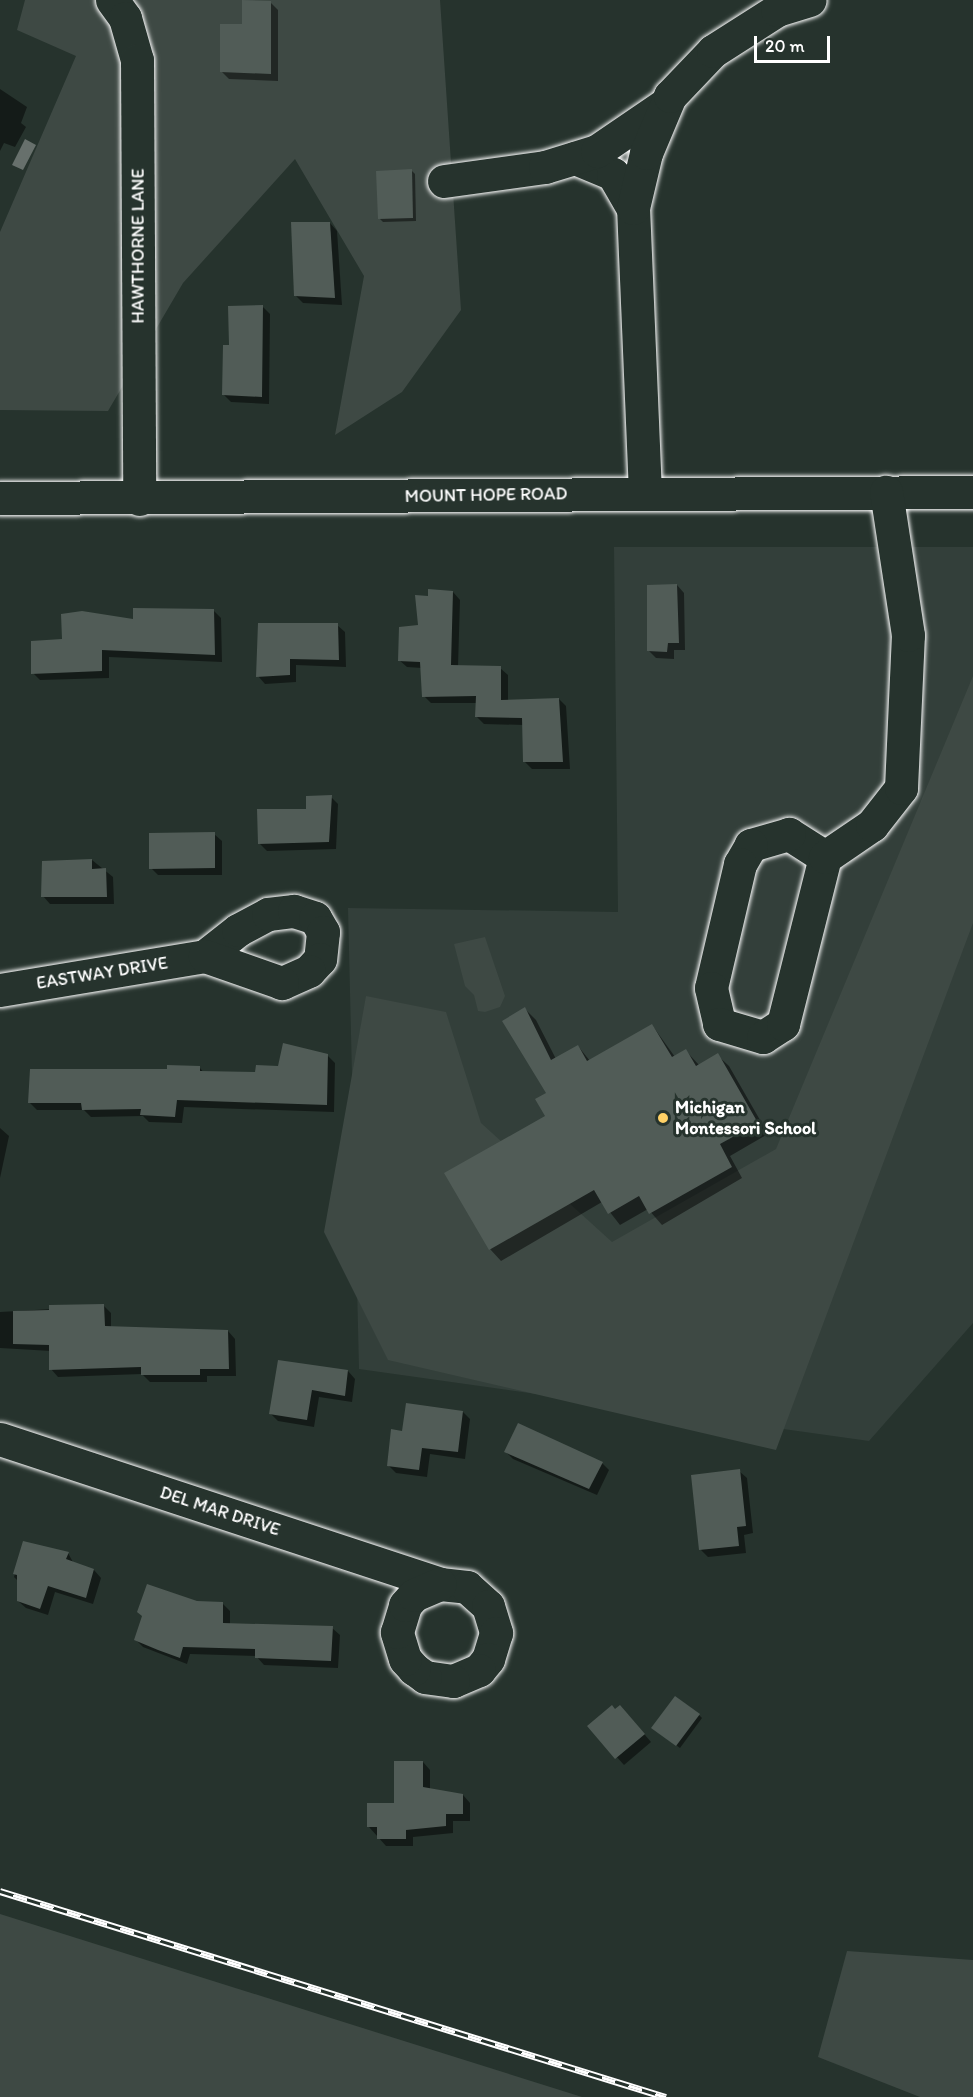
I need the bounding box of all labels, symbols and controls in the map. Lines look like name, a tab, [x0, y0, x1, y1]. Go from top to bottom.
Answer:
scale bar	[757, 24, 834, 62]
text: 20 m	[765, 35, 805, 57]
street label: HAWTHORNE LANE	[127, 168, 149, 324]
street label: MOUNT HOPE ROAD	[405, 483, 567, 507]
street label: EASTWAY DRIVE	[34, 952, 170, 994]
place label: Michigan Montessori School	[675, 1097, 816, 1140]
marker: Michigan Montessori School	[656, 1111, 670, 1125]
street label: DEL MAR DRIVE	[157, 1481, 283, 1541]

